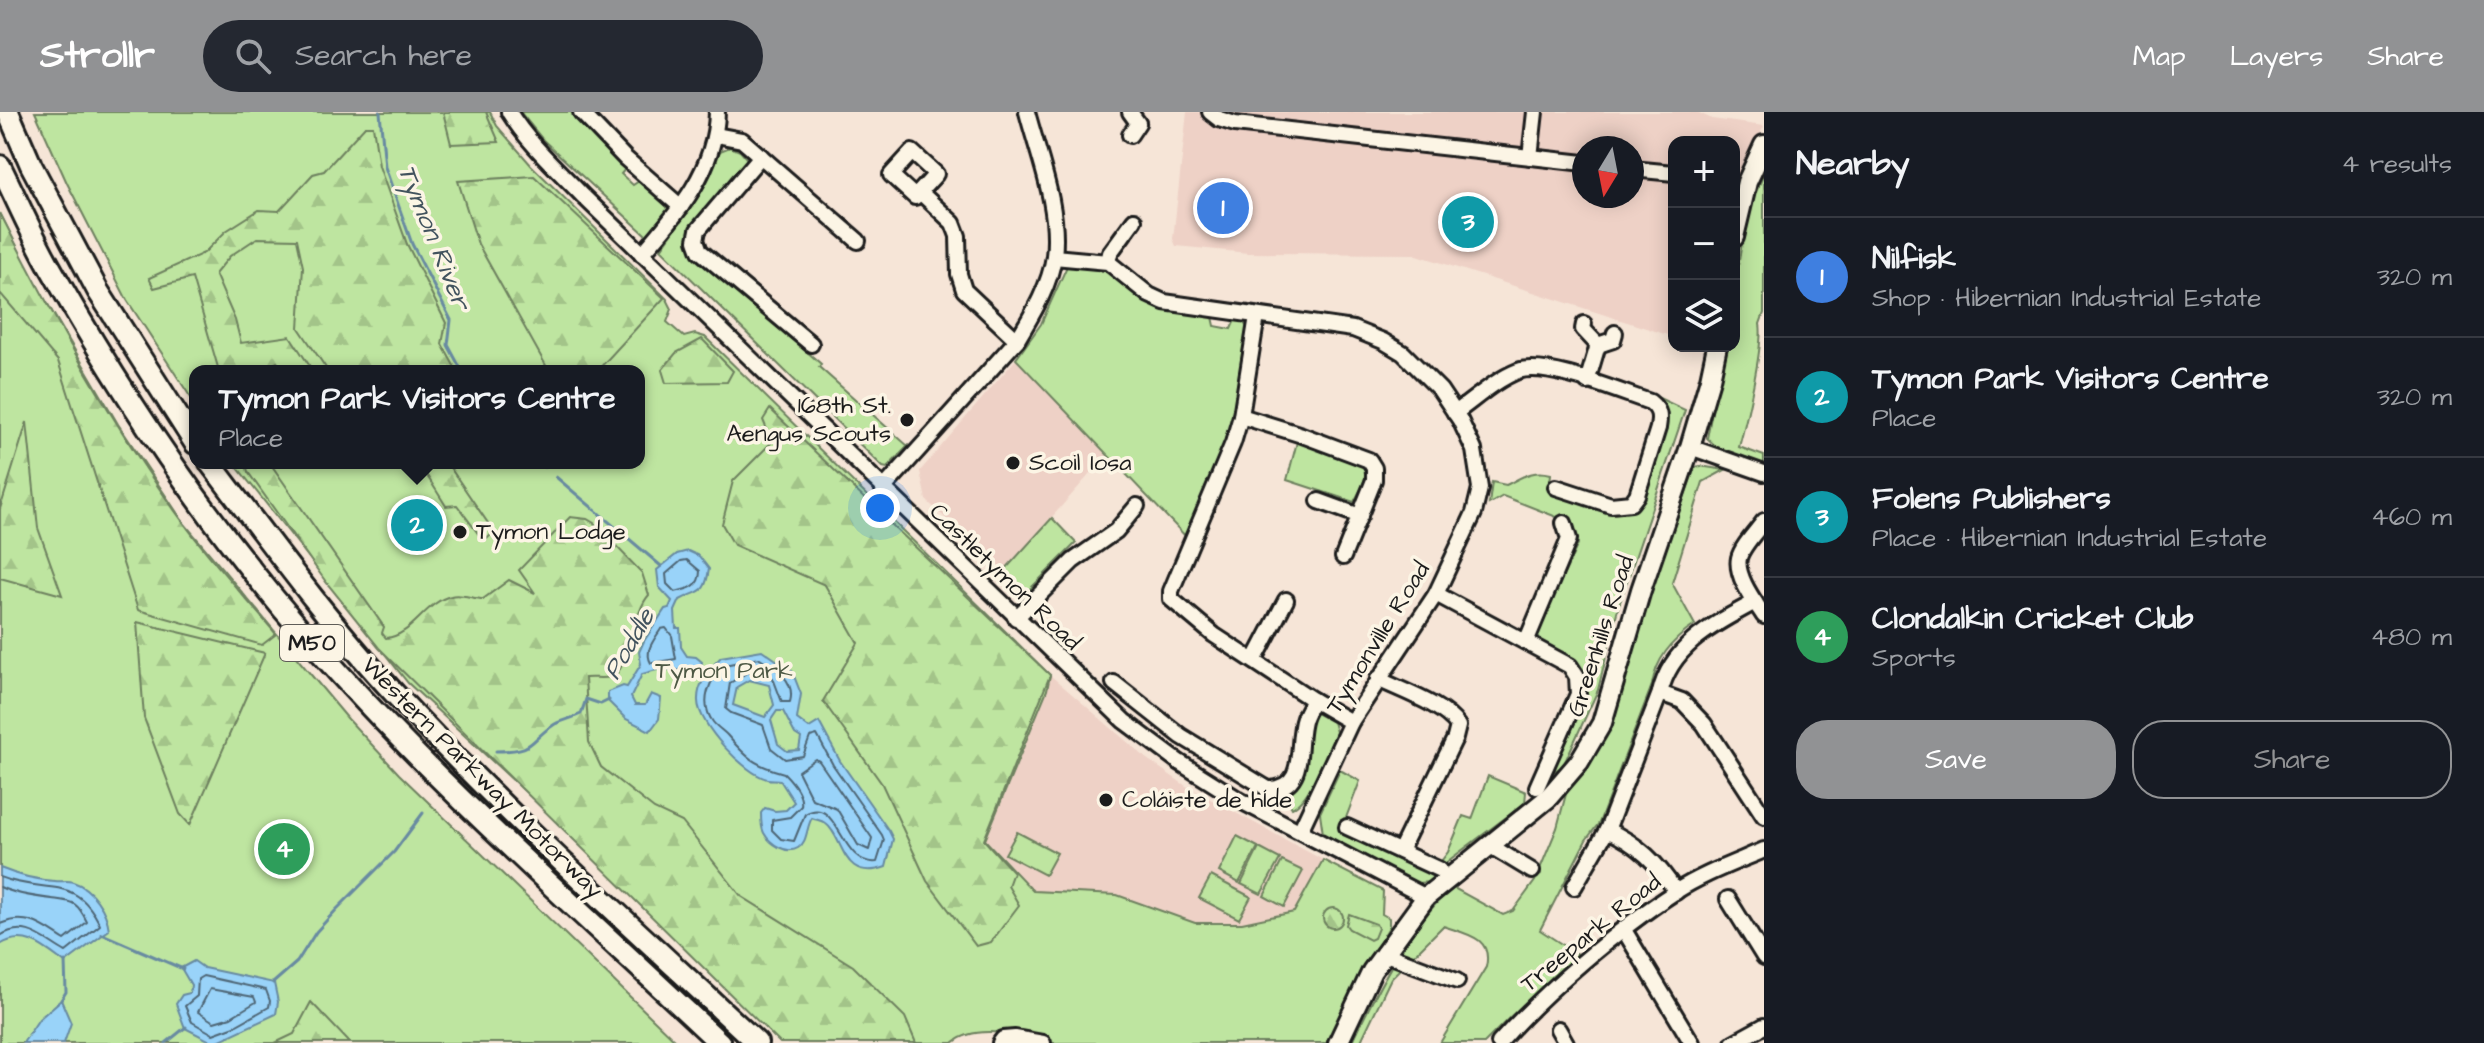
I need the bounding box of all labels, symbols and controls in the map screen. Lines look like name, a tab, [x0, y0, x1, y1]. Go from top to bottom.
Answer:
search box	[203, 20, 763, 92]
text: Strollr	[40, 30, 155, 82]
icon: search	[231, 34, 275, 78]
text: Search here	[295, 35, 472, 77]
text: Map	[2133, 37, 2186, 76]
text: Layers	[2230, 37, 2323, 76]
text: Share	[2367, 37, 2444, 76]
north arrow	[1572, 136, 1644, 208]
map controls	[1668, 136, 1740, 352]
button: +	[1668, 136, 1740, 208]
text: Nearby	[1796, 140, 1910, 188]
text: 4 results	[2342, 146, 2452, 182]
water label: Tymon River	[388, 159, 480, 318]
pin: 1	[1197, 178, 1249, 238]
pin: 3	[1442, 192, 1494, 252]
button: −	[1668, 208, 1740, 280]
text: Nilfisk	[1872, 238, 1956, 280]
text: 1	[1820, 259, 1824, 295]
text: 320 m	[2377, 259, 2452, 295]
button: layers	[1668, 280, 1740, 352]
text: Shop · Hibernian Industrial Estate	[1872, 280, 2261, 316]
text: Tymon Park Visitors Centre	[1872, 358, 2269, 400]
popup	[189, 365, 645, 469]
text: Tymon Park Visitors Centre	[219, 378, 615, 420]
text: 2	[1815, 379, 1829, 415]
text: 320 m	[2377, 379, 2452, 415]
place label: 168th St. Aengus Scouts	[726, 389, 891, 452]
text: Place	[1872, 400, 1936, 436]
marker: 168th St. Aengus Scouts	[898, 411, 916, 429]
text: Place	[219, 420, 283, 456]
place label: Scoil Iosa	[1029, 446, 1132, 480]
marker: Scoil Iosa	[1004, 454, 1022, 472]
text: Folens Publishers	[1872, 478, 2111, 520]
your location	[860, 488, 900, 528]
pin: 2	[391, 495, 443, 555]
street label: Castletymon Road	[921, 495, 1089, 659]
text: 3	[1815, 499, 1829, 535]
text: 460 m	[2371, 499, 2452, 535]
place label: Tymon Lodge	[476, 515, 626, 550]
text: Place · Hibernian Industrial Estate	[1872, 520, 2267, 556]
marker: Tymon Lodge	[451, 523, 469, 541]
street label: Greenhills Road	[1559, 551, 1643, 721]
street label: Tymonville Road	[1318, 555, 1439, 721]
text: Clondalkin Cricket Club	[1872, 598, 2193, 640]
water label: Poddle	[594, 600, 665, 686]
text: 4	[1813, 619, 1831, 655]
text: 480 m	[2370, 619, 2452, 655]
road number: M50	[280, 625, 344, 661]
text: Sports	[1872, 640, 1956, 676]
street label: Western Parkway Motorway	[353, 649, 611, 907]
park label: Tymon Park	[655, 654, 793, 689]
button: Save	[1796, 720, 2116, 799]
button: Share	[2132, 720, 2452, 799]
place label: Coláiste de hÍde	[1122, 783, 1292, 817]
marker: Coláiste de hÍde	[1097, 791, 1115, 809]
pin: 4	[258, 819, 310, 879]
street label: Treepark Road	[1513, 866, 1669, 1000]

